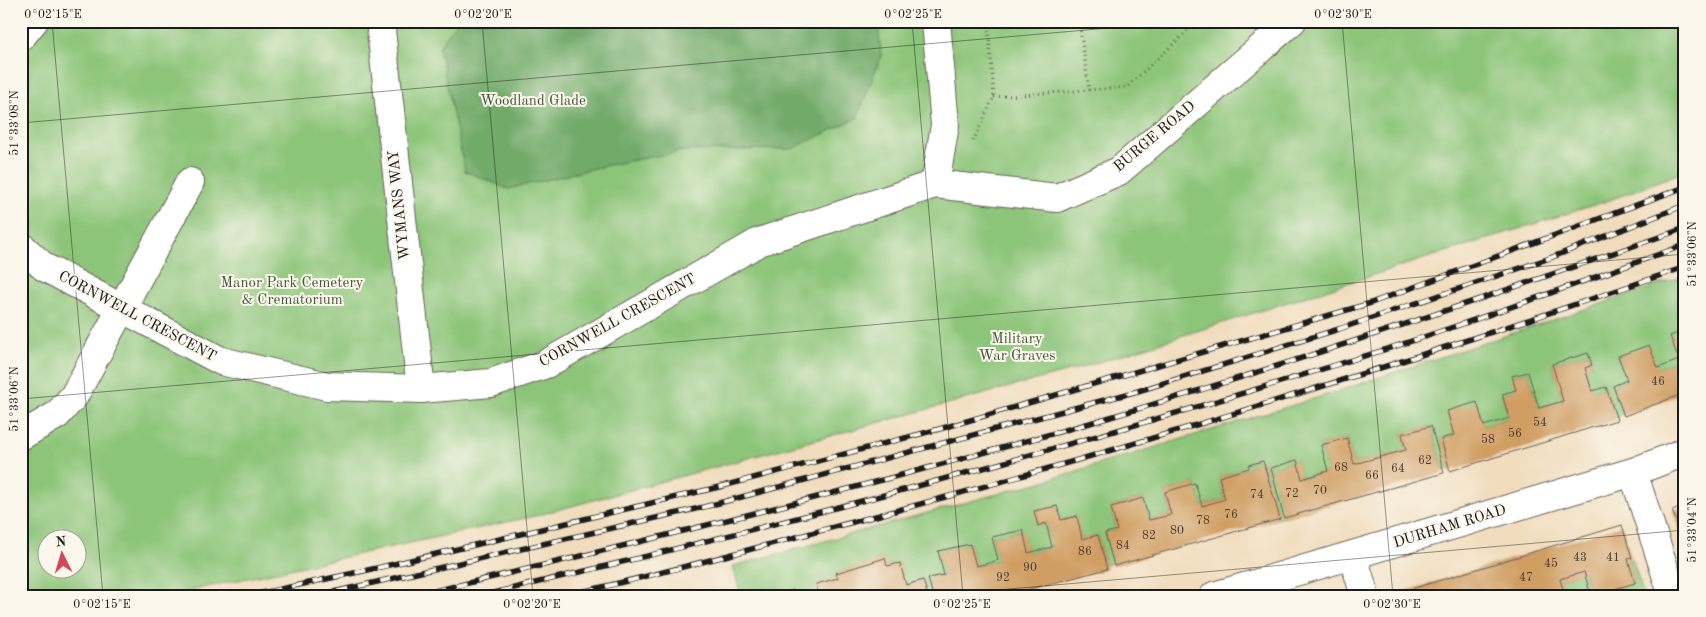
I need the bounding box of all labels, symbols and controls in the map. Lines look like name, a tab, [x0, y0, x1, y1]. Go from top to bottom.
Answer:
text: 0°02'15"E	[24, 8, 82, 21]
text: 0°02'25"E	[884, 8, 942, 21]
text: 0°02'20"E	[454, 9, 512, 21]
text: 0°02'30"E	[1314, 9, 1372, 21]
text: 51°33'08"N	[8, 90, 21, 156]
park label: Woodland Glade	[480, 94, 586, 109]
street label: BURGE ROAD	[1111, 99, 1199, 175]
street label: WYMANS WAY	[387, 149, 413, 261]
text: 51°33'06"N	[1686, 221, 1699, 287]
street label: CORNWELL CRESCENT	[56, 269, 218, 365]
street label: CORNWELL CRESCENT	[537, 272, 699, 370]
park label: Manor Park Cemetery & Crematorium	[221, 276, 364, 308]
park label: Military War Graves	[978, 332, 1056, 364]
text: 51°33'06"N	[8, 366, 21, 432]
house number: 46	[1651, 376, 1665, 388]
house number: 54	[1533, 416, 1547, 429]
house number: 56	[1508, 427, 1522, 440]
house number: 58	[1481, 433, 1495, 446]
house number: 62	[1418, 455, 1432, 467]
house number: 68	[1334, 462, 1348, 474]
house number: 64	[1391, 463, 1405, 475]
house number: 66	[1365, 470, 1379, 482]
house number: 70	[1313, 485, 1327, 497]
house number: 72	[1285, 488, 1299, 500]
house number: 74	[1250, 489, 1264, 501]
text: 51°33'04"N	[1686, 497, 1699, 563]
street label: DURHAM ROAD	[1392, 503, 1508, 551]
house number: 76	[1224, 509, 1238, 521]
house number: 78	[1196, 515, 1210, 527]
house number: 80	[1170, 525, 1184, 537]
north arrow	[38, 530, 88, 580]
house number: 82	[1142, 530, 1156, 542]
text: N	[55, 535, 67, 549]
house number: 84	[1116, 540, 1130, 552]
house number: 86	[1078, 546, 1092, 558]
house number: 43	[1573, 552, 1587, 564]
house number: 41	[1606, 552, 1620, 564]
house number: 45	[1544, 557, 1558, 570]
house number: 90	[1023, 562, 1037, 574]
house number: 92	[996, 572, 1010, 584]
house number: 47	[1519, 572, 1533, 584]
text: 0°02'15"E	[73, 598, 131, 611]
text: 0°02'25"E	[933, 598, 991, 611]
text: 0°02'20"E	[503, 599, 561, 611]
text: 0°02'30"E	[1363, 599, 1421, 611]

